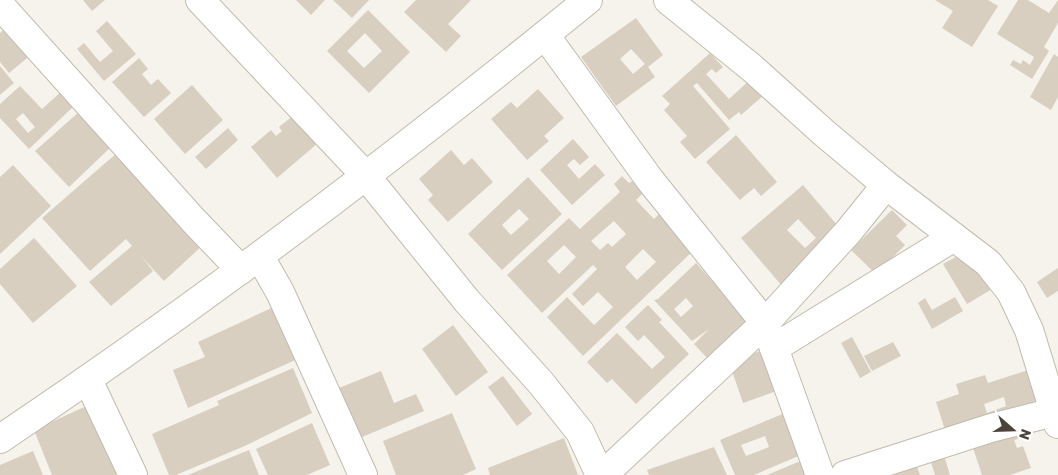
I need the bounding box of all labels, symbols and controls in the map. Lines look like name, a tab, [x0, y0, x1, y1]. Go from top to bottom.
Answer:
north arrow	[988, 405, 1038, 455]
text: N	[1015, 427, 1034, 442]

